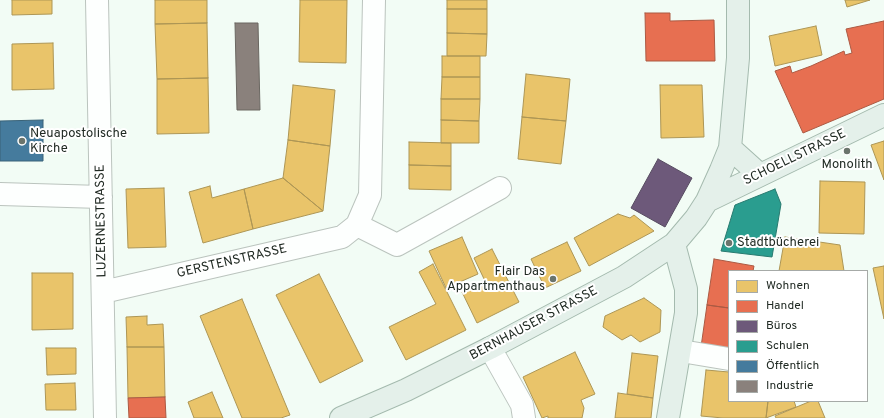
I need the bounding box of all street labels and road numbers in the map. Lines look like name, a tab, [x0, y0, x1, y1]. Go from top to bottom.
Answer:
street label: SCHOELLSTRASSE	[741, 126, 849, 190]
street label: LUZERNESTRASSE	[93, 164, 111, 278]
street label: GERSTENSTRASSE	[176, 242, 288, 282]
street label: BERNHAUSER STRASSE	[467, 284, 601, 364]

